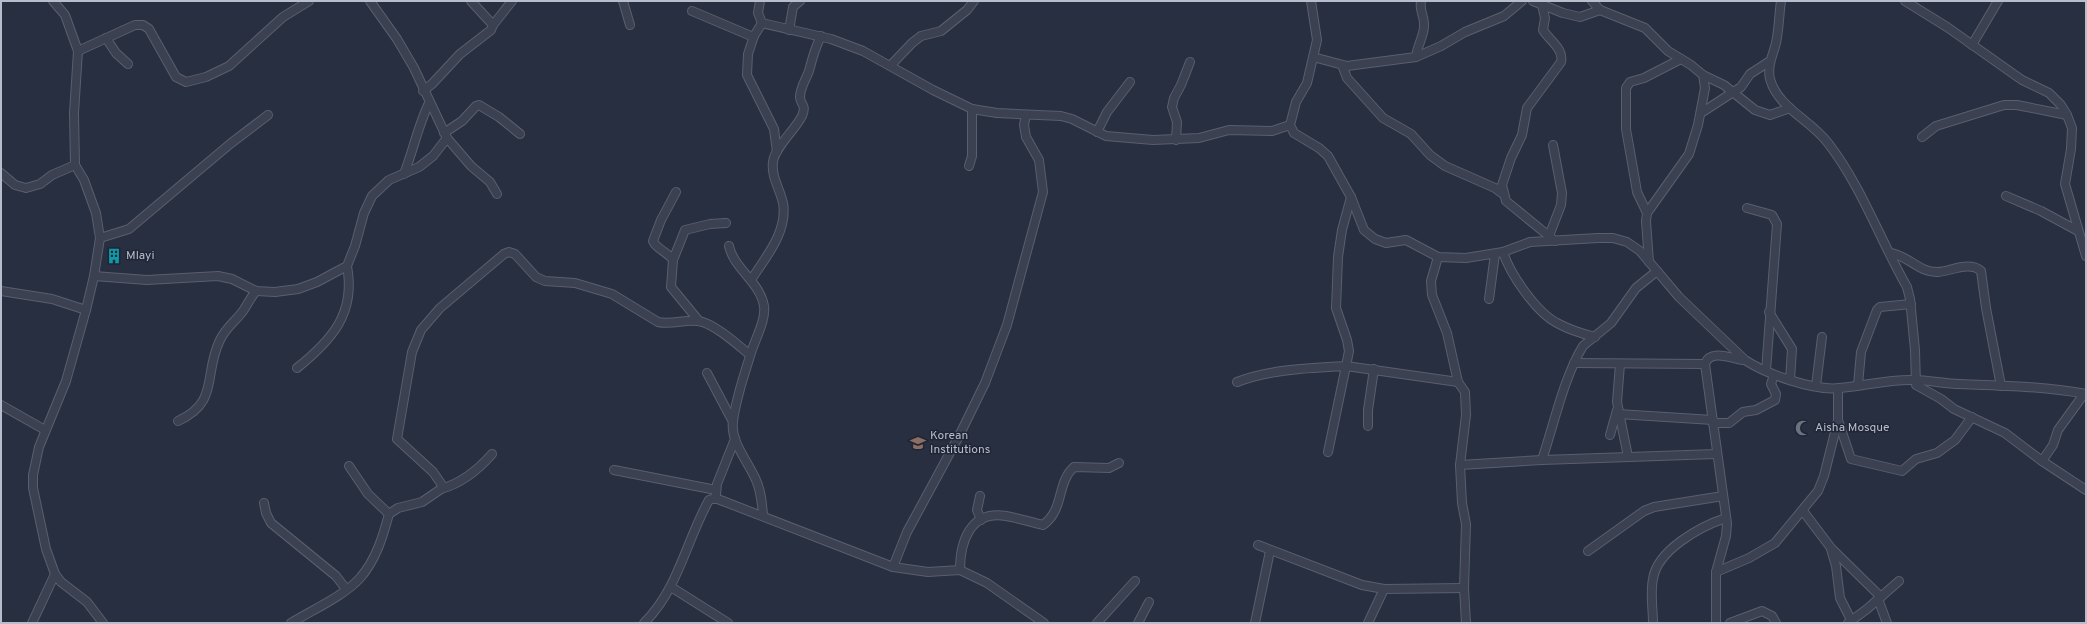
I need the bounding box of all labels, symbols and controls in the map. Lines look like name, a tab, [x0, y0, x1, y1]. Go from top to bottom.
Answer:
building icon: Mlayi	[105, 247, 123, 265]
place label: Mlayi	[126, 248, 154, 264]
mosque icon: Aisha Mosque	[1794, 419, 1812, 437]
place label: Aisha Mosque	[1815, 420, 1889, 436]
place label: Korean Institutions	[930, 428, 990, 458]
school or university icon: Korean Institutions	[909, 434, 927, 452]

